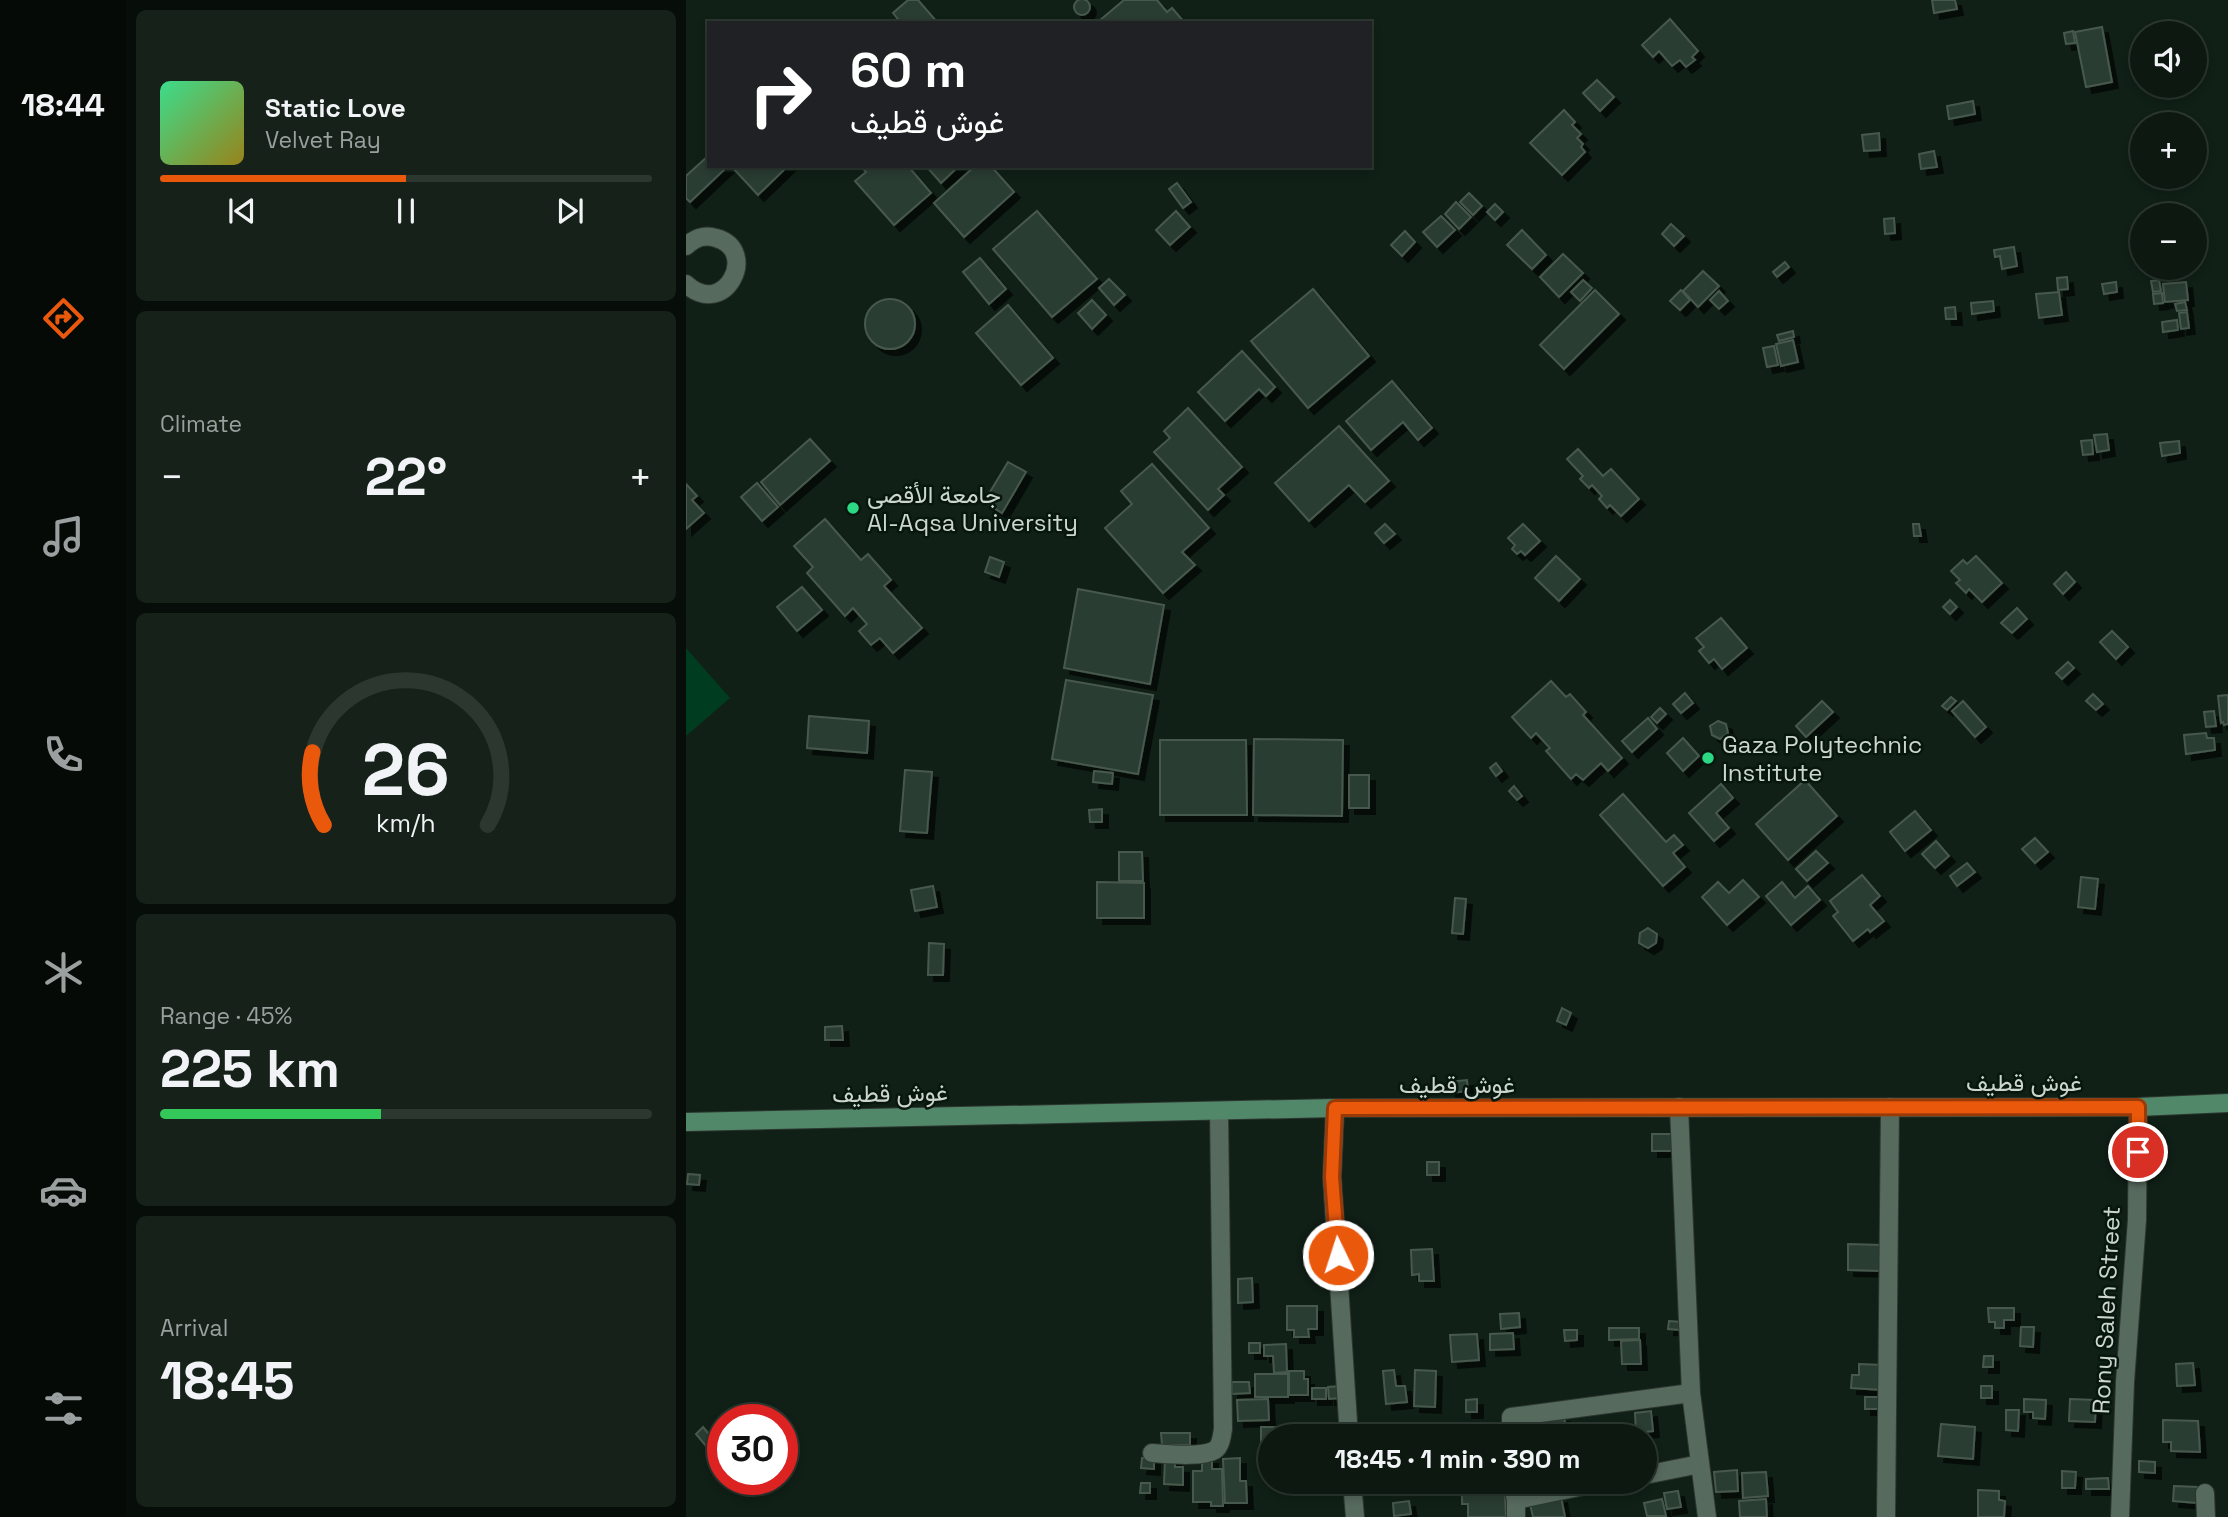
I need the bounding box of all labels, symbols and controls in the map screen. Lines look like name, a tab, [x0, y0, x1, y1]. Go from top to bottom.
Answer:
map controls	[2130, 21, 2207, 280]
button: sound	[2130, 21, 2207, 98]
text: 60 m	[850, 39, 966, 101]
icon: right	[735, 49, 826, 140]
text: 18:44	[21, 85, 105, 125]
text: Static Love	[265, 91, 406, 125]
text: غوش قطيف	[850, 102, 1005, 142]
button: +	[2130, 112, 2207, 189]
text: Velvet Ray	[265, 125, 381, 155]
icon: previous	[223, 192, 261, 230]
icon: pause	[387, 192, 425, 230]
icon: next	[551, 192, 589, 230]
button: −	[2130, 203, 2207, 280]
icon: directions	[39, 294, 88, 343]
text: Climate	[160, 409, 242, 439]
text: 22°	[365, 444, 447, 510]
text: −	[160, 453, 184, 501]
text: +	[628, 453, 652, 501]
place label: جامعة الأقصى Al-Aqsa University	[867, 479, 1078, 538]
marker: جامعة الأقصى Al-Aqsa University	[845, 500, 861, 516]
icon: music	[39, 512, 88, 561]
text: 26	[362, 723, 450, 816]
place label: Gaza Polytechnic Institute	[1722, 729, 1922, 788]
icon: phone	[39, 730, 88, 779]
marker: Gaza Polytechnic Institute	[1700, 750, 1716, 766]
text: km/h	[376, 806, 436, 838]
icon: climate	[39, 948, 88, 997]
text: Range · 45%	[160, 1001, 292, 1031]
text: 225 km	[160, 1036, 340, 1102]
street label: غوش قطيف	[1966, 1067, 2082, 1098]
street label: غوش قطيف	[1399, 1069, 1515, 1100]
street label: غوش قطيف	[832, 1076, 948, 1110]
pin	[2108, 1122, 2168, 1182]
icon: arrive	[2119, 1133, 2157, 1171]
icon: car	[39, 1166, 88, 1215]
street label: Rony Saleh Street	[2085, 1205, 2127, 1415]
position arrow	[1301, 1218, 1375, 1292]
text: Arrival	[160, 1313, 228, 1343]
text: 18:45	[160, 1348, 294, 1414]
icon: filters	[39, 1384, 88, 1433]
speed limit sign: 30	[707, 1404, 798, 1495]
text: 18:45 · 1 min · 390 m	[1334, 1442, 1581, 1476]

